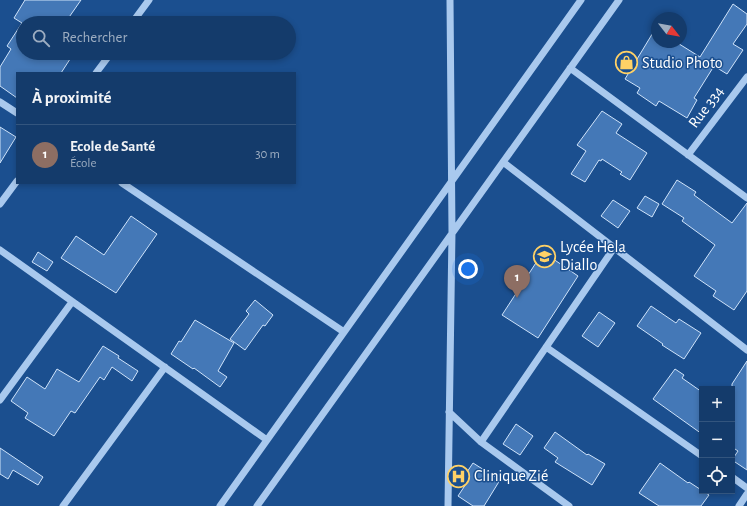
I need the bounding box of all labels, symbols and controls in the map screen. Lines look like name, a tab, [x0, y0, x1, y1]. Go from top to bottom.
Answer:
north arrow	[651, 12, 687, 48]
search box	[16, 16, 296, 60]
icon: search	[30, 27, 52, 49]
text: Rechercher	[62, 30, 127, 45]
shop icon: Studio Photo	[614, 50, 640, 76]
place label: Studio Photo	[642, 55, 723, 71]
street label: Rue 334	[685, 83, 727, 131]
text: À proximité	[32, 89, 112, 106]
text: Ecole de Santé	[70, 139, 155, 154]
text: 1	[43, 148, 47, 161]
text: 30 m	[255, 148, 280, 161]
text: École	[70, 157, 97, 170]
place label: Lycée Hela Diallo	[560, 239, 626, 273]
school or university icon: Lycée Hela Diallo	[532, 243, 558, 269]
your location	[458, 259, 478, 279]
pin: 1	[504, 265, 530, 298]
map controls	[699, 386, 735, 494]
button: +	[699, 386, 735, 422]
button: −	[699, 422, 735, 458]
button: locate	[699, 458, 735, 494]
hospital icon: Clinique Zié	[445, 463, 471, 489]
place label: Clinique Zié	[474, 468, 548, 484]

